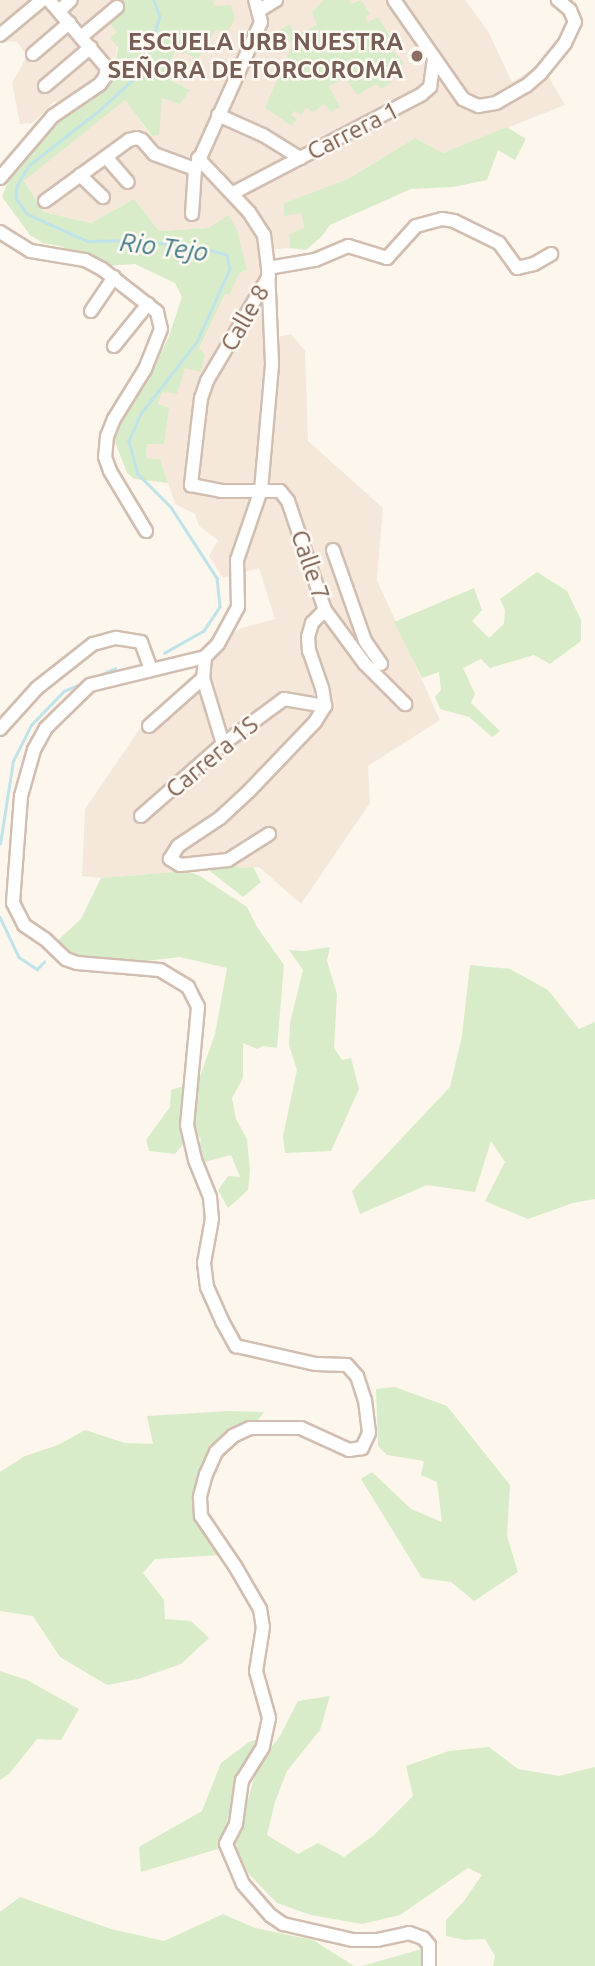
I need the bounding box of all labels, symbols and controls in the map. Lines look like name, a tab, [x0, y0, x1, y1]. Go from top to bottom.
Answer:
place label: ESCUELA URB NUESTRA SEÑORA DE TORCOROMA	[107, 28, 403, 84]
marker: ESCUELA URB NUESTRA SEÑORA DE TORCOROMA	[409, 48, 425, 64]
street label: Carrera 1	[302, 96, 404, 166]
water label: Rio Tejo	[118, 226, 210, 268]
street label: Calle 8	[215, 280, 275, 356]
street label: Calle 7	[285, 526, 335, 604]
street label: Carrera 1S	[160, 710, 264, 804]

